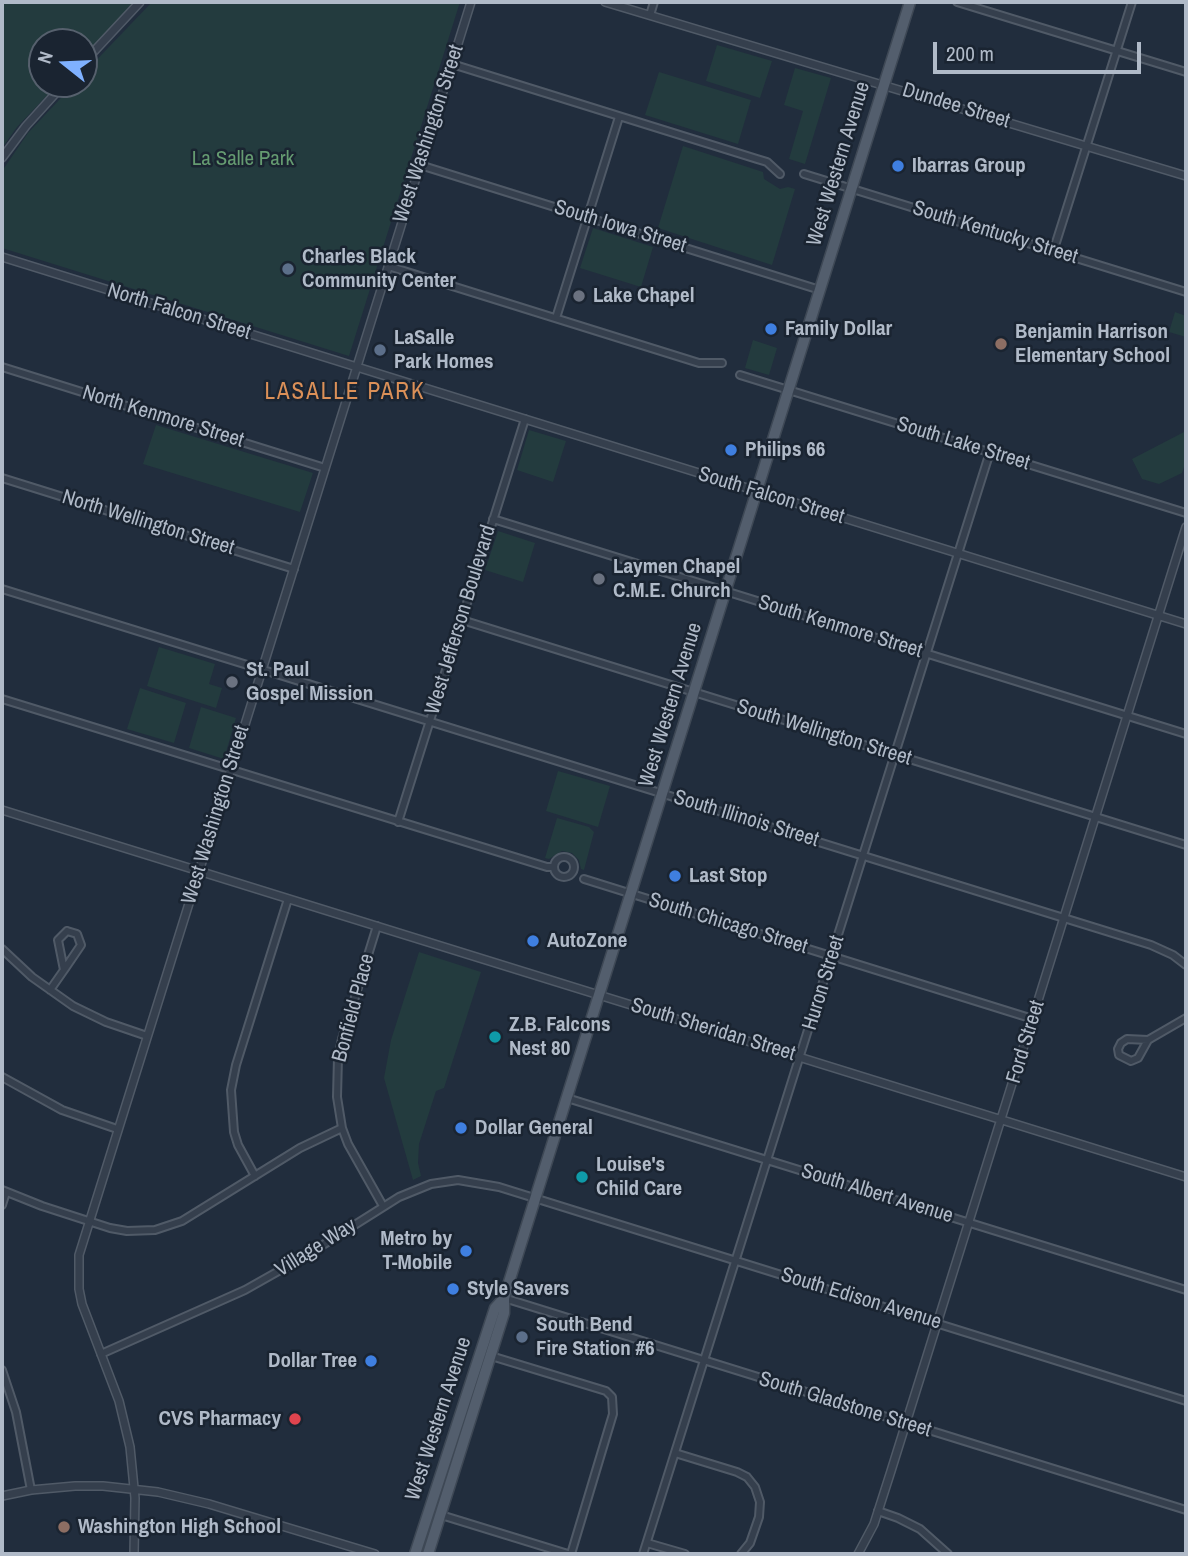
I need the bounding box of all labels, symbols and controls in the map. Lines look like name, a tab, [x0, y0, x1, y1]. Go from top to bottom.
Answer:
north arrow	[28, 28, 98, 98]
scale bar	[936, 28, 1144, 72]
text: 200 m	[946, 39, 994, 68]
street label: West Washington Street	[388, 42, 470, 226]
text: N	[31, 48, 59, 66]
street label: Dundee Street	[899, 78, 1013, 134]
street label: West Western Avenue	[802, 79, 876, 249]
park label: La Salle Park	[192, 146, 294, 172]
place label: Ibarras Group	[912, 153, 1026, 179]
marker: Ibarras Group	[890, 158, 906, 174]
street label: South Iowa Street	[551, 195, 689, 259]
street label: South Kentucky Street	[909, 196, 1081, 270]
place label: Charles Black Community Center	[302, 244, 456, 294]
marker: Charles Black Community Center	[280, 261, 296, 277]
street label: North Falcon Street	[104, 278, 254, 346]
place label: Lake Chapel	[593, 283, 694, 309]
marker: Lake Chapel	[571, 288, 587, 304]
place label: Family Dollar	[785, 316, 892, 342]
place label: Benjamin Harrison Elementary School	[1015, 319, 1170, 369]
marker: Family Dollar	[763, 321, 779, 337]
place label: LaSalle Park Homes	[394, 325, 494, 375]
marker: Benjamin Harrison Elementary School	[993, 336, 1009, 352]
marker: LaSalle Park Homes	[372, 342, 388, 358]
district label: LASALLE PARK	[266, 379, 424, 407]
street label: North Kenmore Street	[79, 380, 247, 454]
street label: South Lake Street	[893, 412, 1033, 476]
place label: Philips 66	[745, 437, 825, 463]
marker: Philips 66	[723, 442, 739, 458]
street label: South Falcon Street	[695, 462, 847, 530]
street label: North Wellington Street	[59, 485, 237, 561]
street label: West Jefferson Boulevard	[420, 522, 502, 718]
place label: Laymen Chapel C.M.E. Church	[613, 554, 740, 604]
marker: Laymen Chapel C.M.E. Church	[591, 571, 607, 587]
street label: South Kenmore Street	[755, 590, 925, 664]
street label: West Western Avenue	[634, 620, 708, 790]
place label: St. Paul Gospel Mission	[246, 657, 373, 707]
marker: St. Paul Gospel Mission	[224, 674, 240, 690]
street label: South Wellington Street	[733, 694, 915, 772]
street label: West Washington Street	[177, 723, 255, 907]
street label: South Illinois Street	[670, 785, 822, 853]
place label: Last Stop	[689, 863, 767, 889]
marker: Last Stop	[667, 868, 683, 884]
street label: South Chicago Street	[646, 888, 810, 960]
place label: AutoZone	[547, 928, 627, 954]
marker: AutoZone	[525, 933, 541, 949]
street label: Huron Street	[798, 933, 850, 1033]
street label: Bonfield Place	[327, 951, 381, 1065]
street label: South Sheridan Street	[628, 993, 798, 1067]
street label: Ford Street	[1001, 998, 1051, 1086]
place label: Z.B. Falcons Nest 80	[509, 1012, 611, 1062]
marker: Z.B. Falcons Nest 80	[487, 1029, 503, 1045]
place label: Dollar General	[475, 1115, 593, 1141]
marker: Dollar General	[453, 1120, 469, 1136]
place label: Louise's Child Care	[596, 1152, 682, 1202]
street label: South Albert Avenue	[798, 1159, 956, 1229]
marker: Louise's Child Care	[574, 1169, 590, 1185]
street label: Village Way	[271, 1213, 361, 1283]
place label: Metro by T-Mobile	[380, 1226, 452, 1276]
marker: Metro by T-Mobile	[458, 1243, 474, 1259]
street label: South Edison Avenue	[778, 1263, 944, 1335]
place label: Style Savers	[467, 1276, 569, 1302]
marker: Style Savers	[445, 1281, 461, 1297]
place label: South Bend Fire Station #6	[536, 1312, 655, 1362]
marker: South Bend Fire Station #6	[514, 1329, 530, 1345]
street label: West Western Avenue	[401, 1334, 477, 1504]
place label: Dollar Tree	[268, 1348, 357, 1374]
marker: Dollar Tree	[363, 1353, 379, 1369]
street label: South Gladstone Street	[756, 1367, 934, 1443]
place label: CVS Pharmacy	[158, 1406, 281, 1432]
marker: CVS Pharmacy	[287, 1411, 303, 1427]
place label: Washington High School	[78, 1514, 281, 1540]
marker: Washington High School	[56, 1519, 72, 1535]

